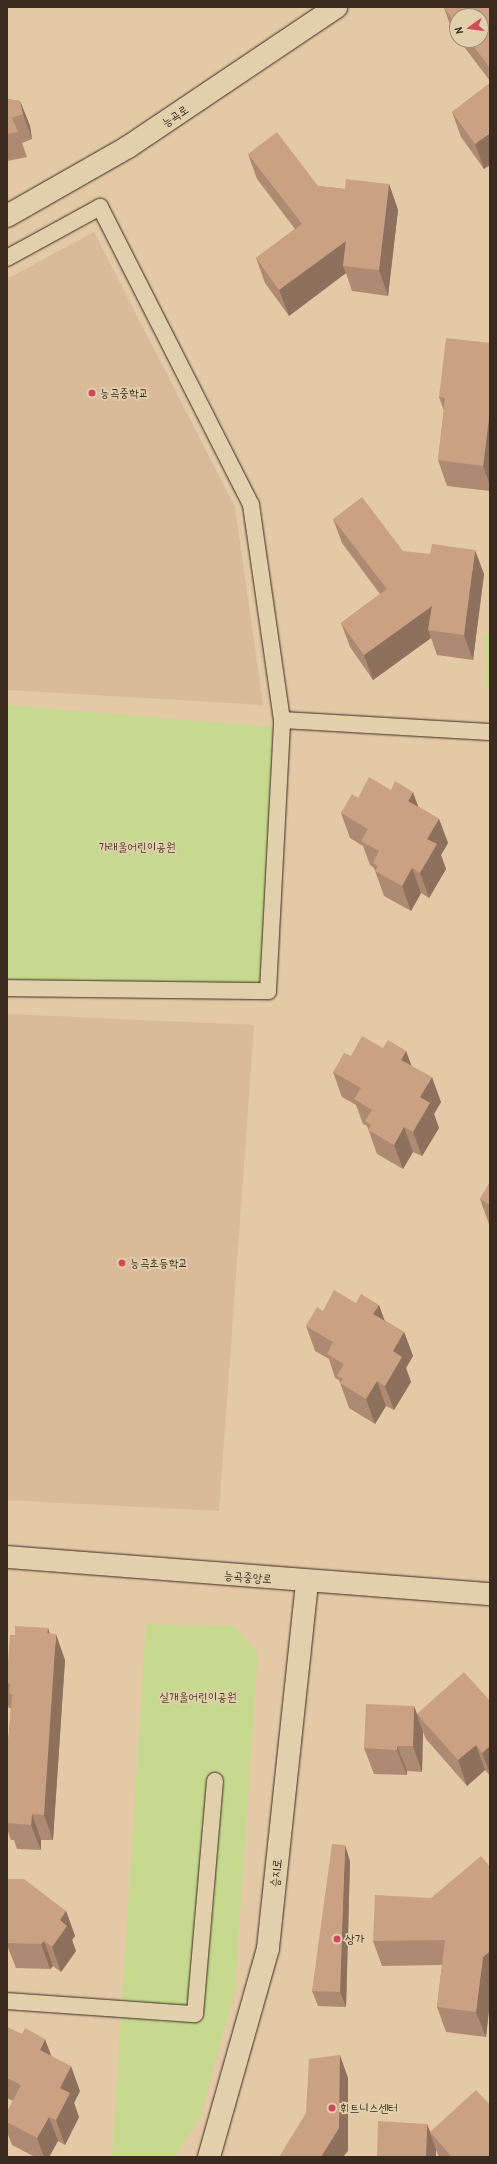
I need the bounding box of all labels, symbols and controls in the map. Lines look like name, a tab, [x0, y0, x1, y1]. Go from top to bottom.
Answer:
north arrow	[449, 8, 489, 48]
text: N	[451, 26, 466, 35]
street label: 능곡로	[159, 102, 191, 130]
place label: 능곡중학교	[100, 386, 148, 400]
marker: 능곡중학교	[87, 388, 97, 398]
park label: 가래울어린이공원	[98, 840, 176, 854]
place label: 능곡초등학교	[130, 1256, 188, 1270]
marker: 능곡초등학교	[117, 1258, 127, 1268]
street label: 능곡중앙로	[223, 1568, 273, 1586]
park label: 실개울어린이공원	[159, 1690, 237, 1704]
street label: 승지로	[267, 1858, 285, 1888]
place label: 상가	[345, 1932, 364, 1946]
marker: 상가	[332, 1934, 342, 1944]
place label: 휘트니스센터	[340, 2101, 398, 2115]
marker: 휘트니스센터	[327, 2103, 337, 2113]

